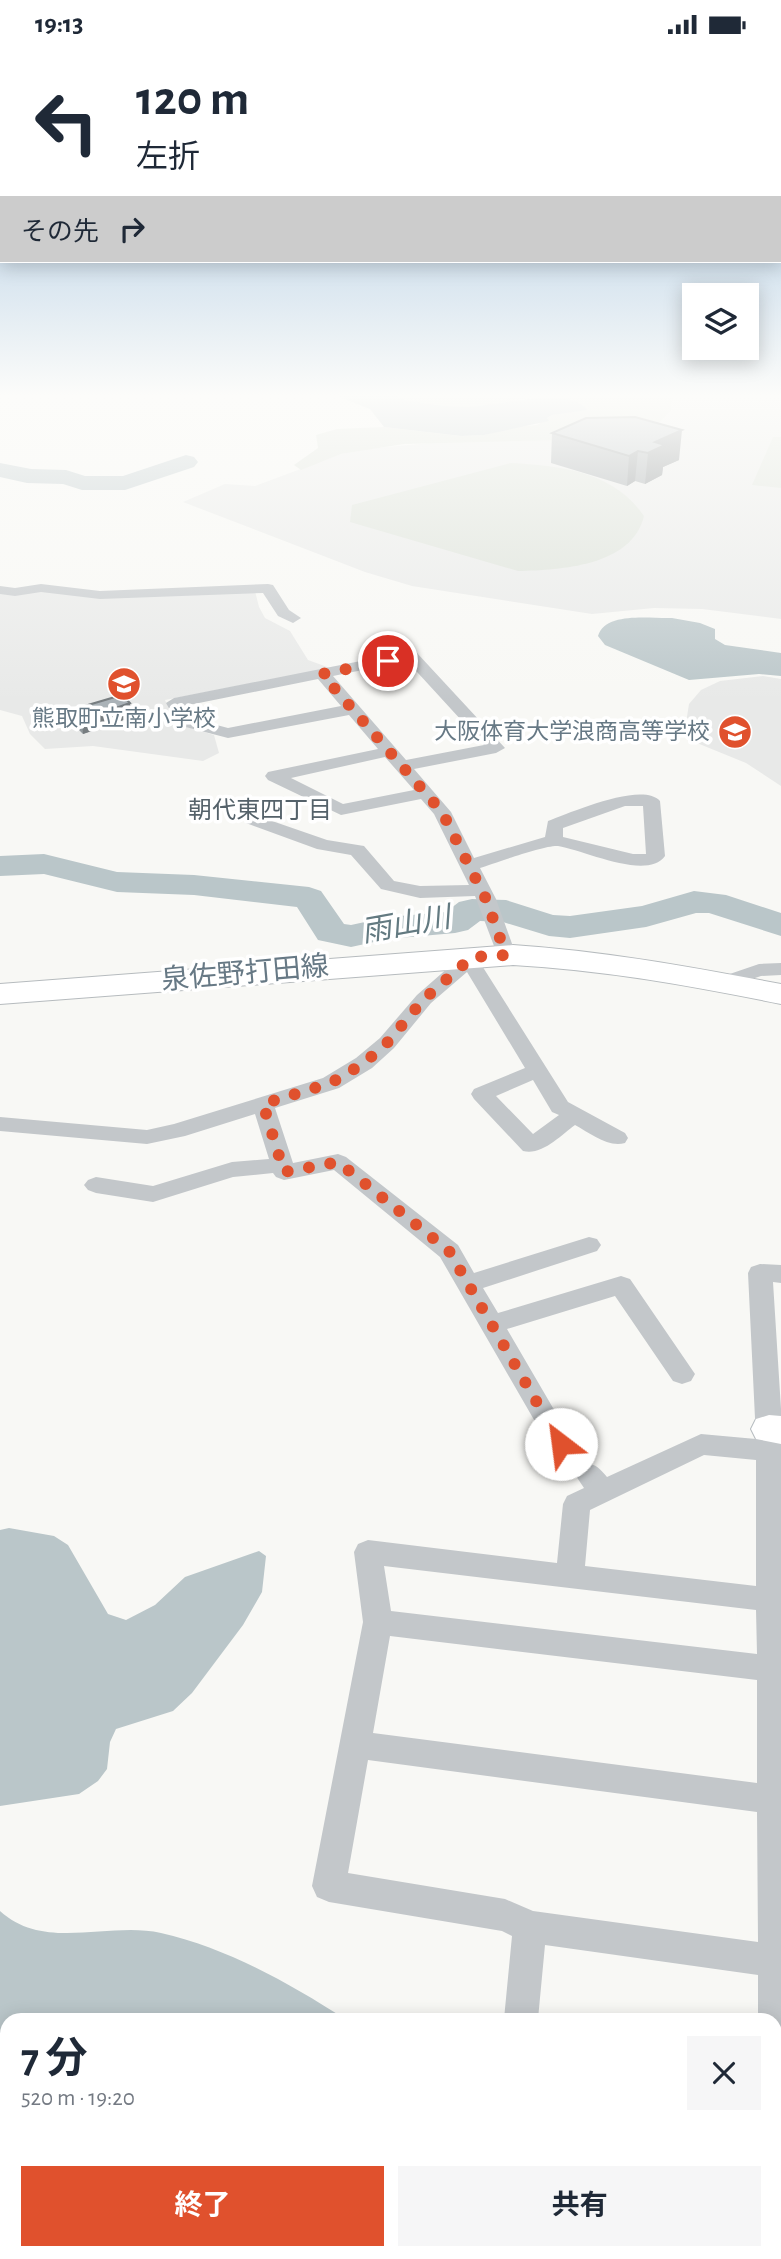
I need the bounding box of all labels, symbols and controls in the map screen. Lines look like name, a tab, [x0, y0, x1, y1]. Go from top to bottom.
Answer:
text: 19:13	[35, 11, 83, 37]
text: 120 m	[136, 75, 249, 124]
icon: left	[21, 77, 112, 168]
text: 左折	[136, 141, 200, 173]
icon: right	[113, 210, 151, 248]
text: その先	[21, 219, 99, 245]
map controls	[682, 283, 759, 360]
button: layers	[682, 283, 759, 360]
pin	[358, 631, 418, 691]
icon: arrive	[369, 642, 407, 680]
school or university icon: 熊取町立南小学校	[105, 665, 143, 703]
place label: 熊取町立南小学校	[32, 706, 216, 731]
school or university icon: 大阪体育大学浪商高等学校	[716, 713, 754, 751]
place label: 大阪体育大学浪商高等学校	[434, 719, 710, 744]
district label: 朝代東四丁目	[188, 797, 332, 823]
water label: 雨山川	[359, 901, 456, 948]
street label: 泉佐野打田線	[160, 951, 330, 995]
position arrow	[524, 1407, 598, 1481]
button: close	[687, 2036, 761, 2110]
text: 7 分	[21, 2038, 88, 2080]
text: 520 m · 19:20	[21, 2087, 135, 2110]
button: 終了	[21, 2166, 384, 2246]
button: 共有	[398, 2166, 761, 2246]

